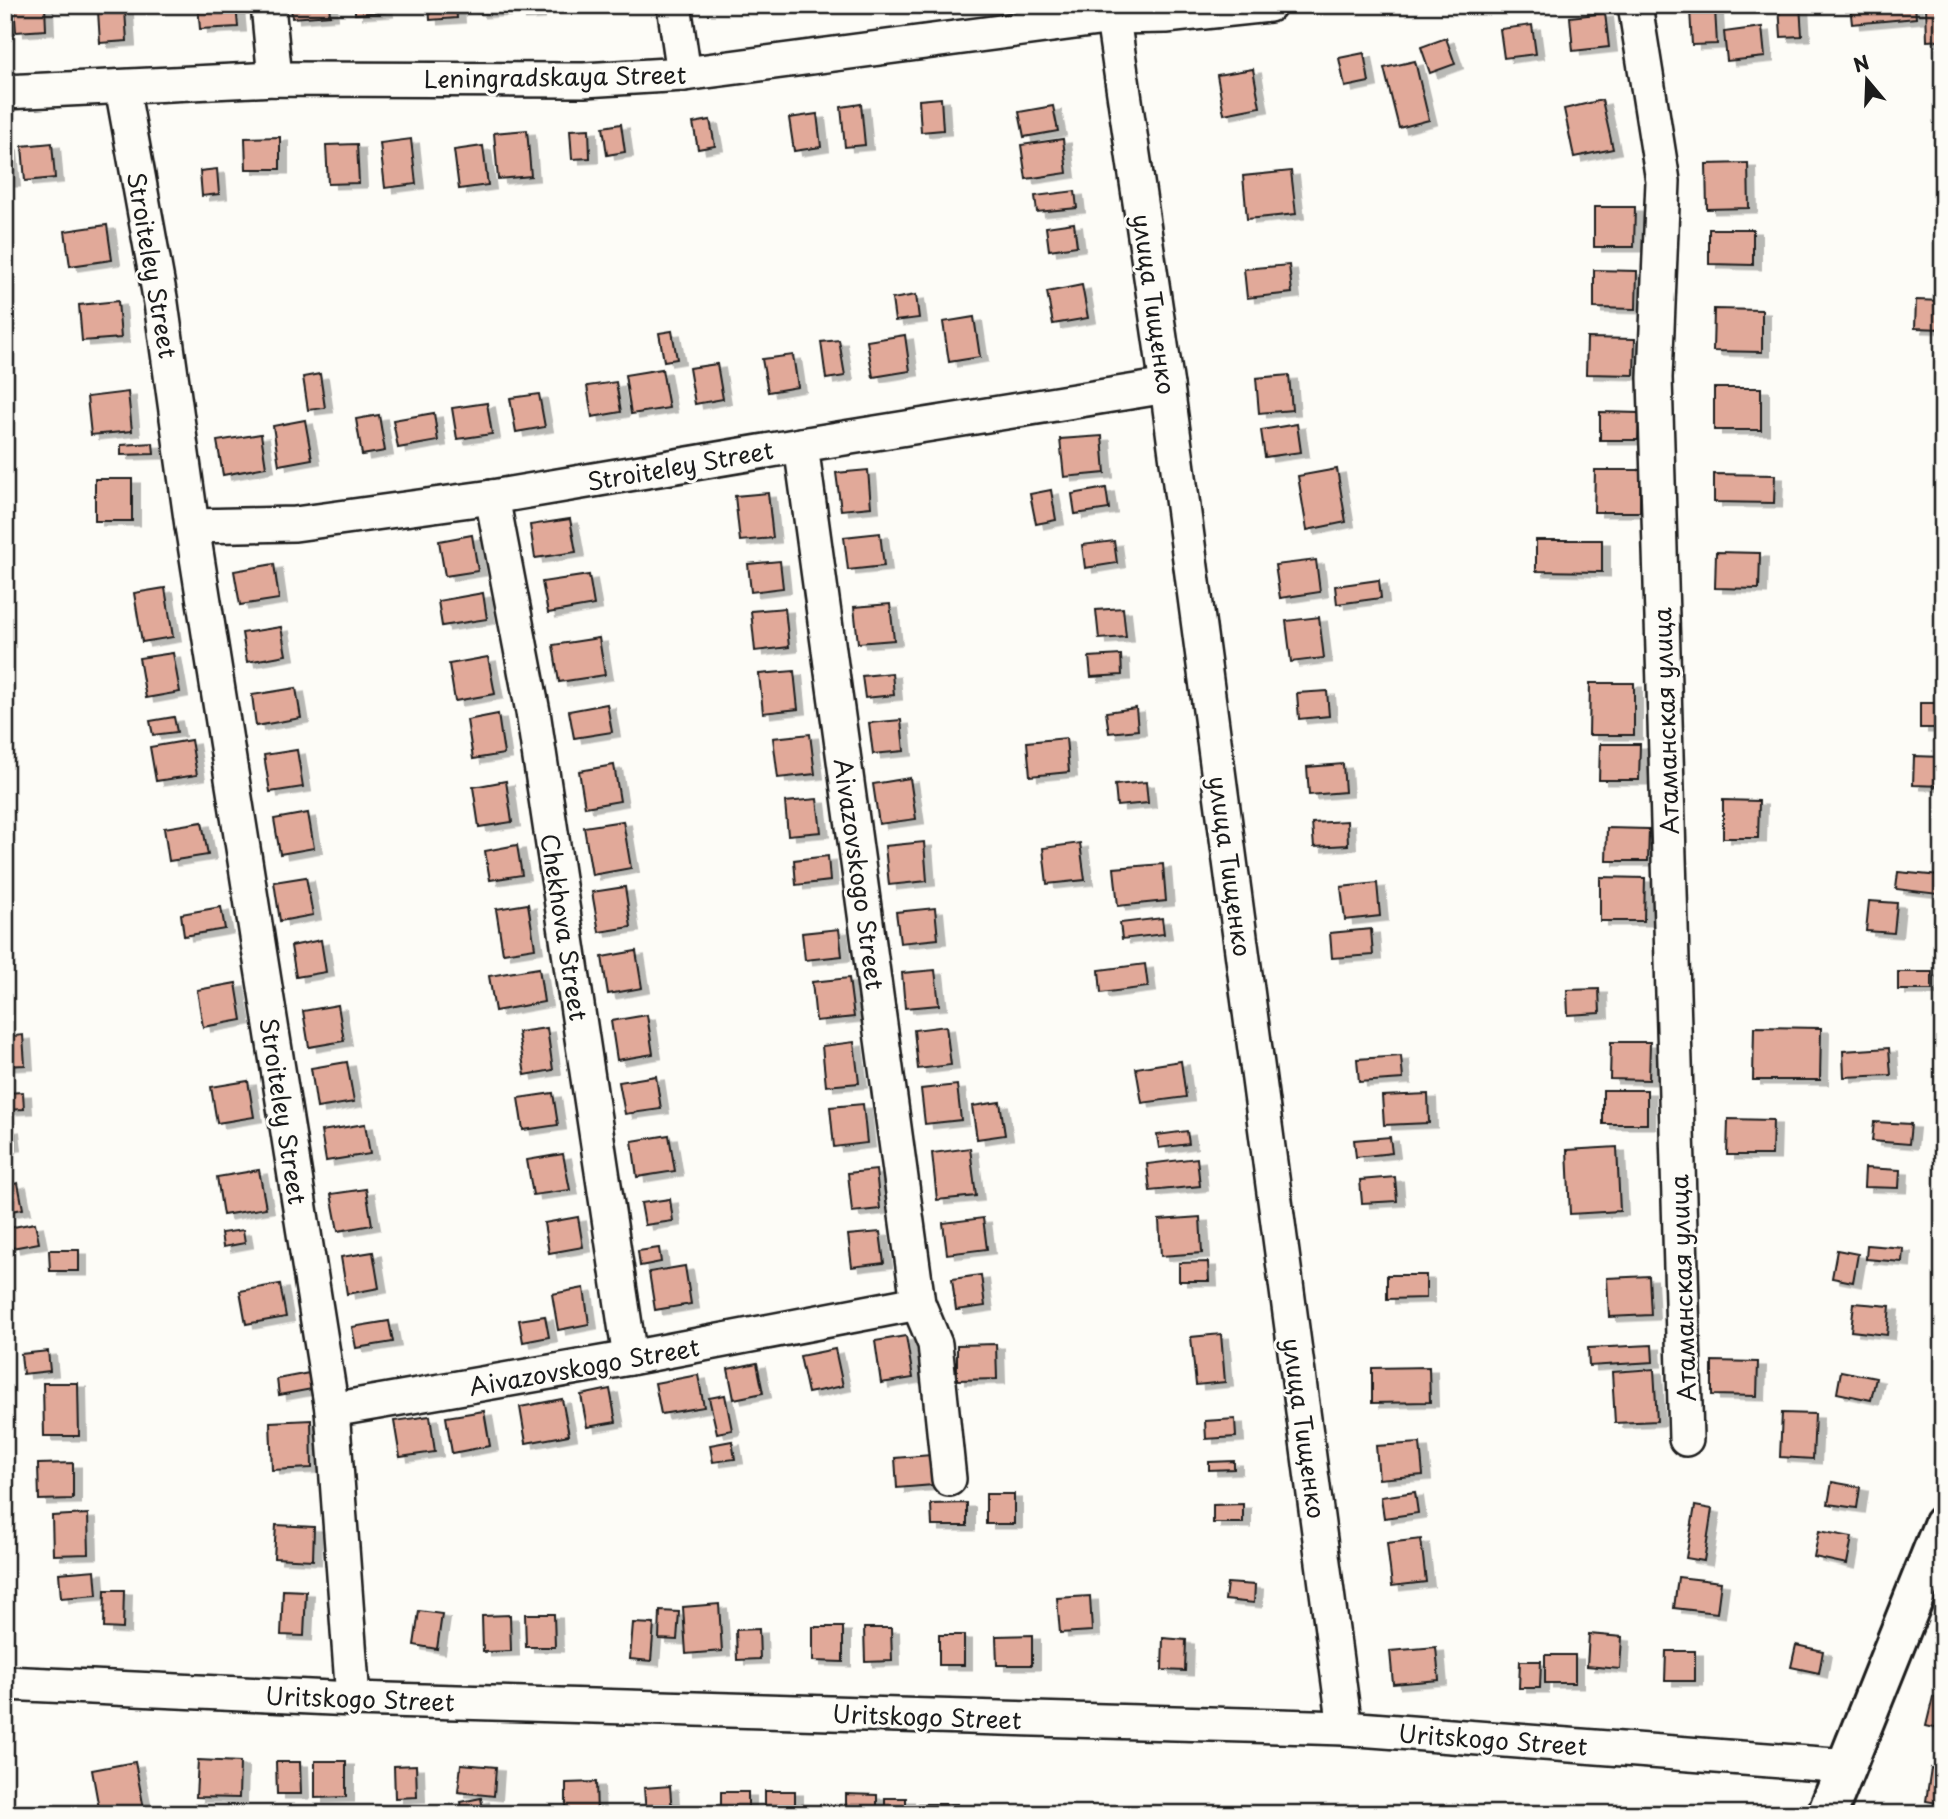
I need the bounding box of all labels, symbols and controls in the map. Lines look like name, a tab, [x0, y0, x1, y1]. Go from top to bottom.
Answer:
north arrow	[1832, 46, 1902, 116]
text: N	[1849, 47, 1873, 79]
street label: Leningradskaya Street	[423, 56, 687, 96]
street label: Stroiteley Street	[119, 169, 187, 361]
street label: улица Тищенко	[1124, 211, 1186, 397]
street label: Stroiteley Street	[584, 431, 776, 499]
street label: Атаманская улица	[1643, 607, 1687, 835]
street label: Aivazovskogo Street	[826, 756, 894, 992]
street label: улица Тищенко	[1200, 773, 1262, 959]
street label: Chekhova Street	[532, 831, 598, 1023]
street label: Stroiteley Street	[251, 1015, 317, 1207]
street label: Атаманская улица	[1660, 1174, 1704, 1402]
street label: Aivazovskogo Street	[466, 1328, 702, 1404]
street label: улица Тищенко	[1274, 1335, 1336, 1521]
street label: Uritskogo Street	[265, 1677, 455, 1719]
street label: Uritskogo Street	[832, 1695, 1022, 1737]
street label: Uritskogo Street	[1397, 1714, 1589, 1764]

